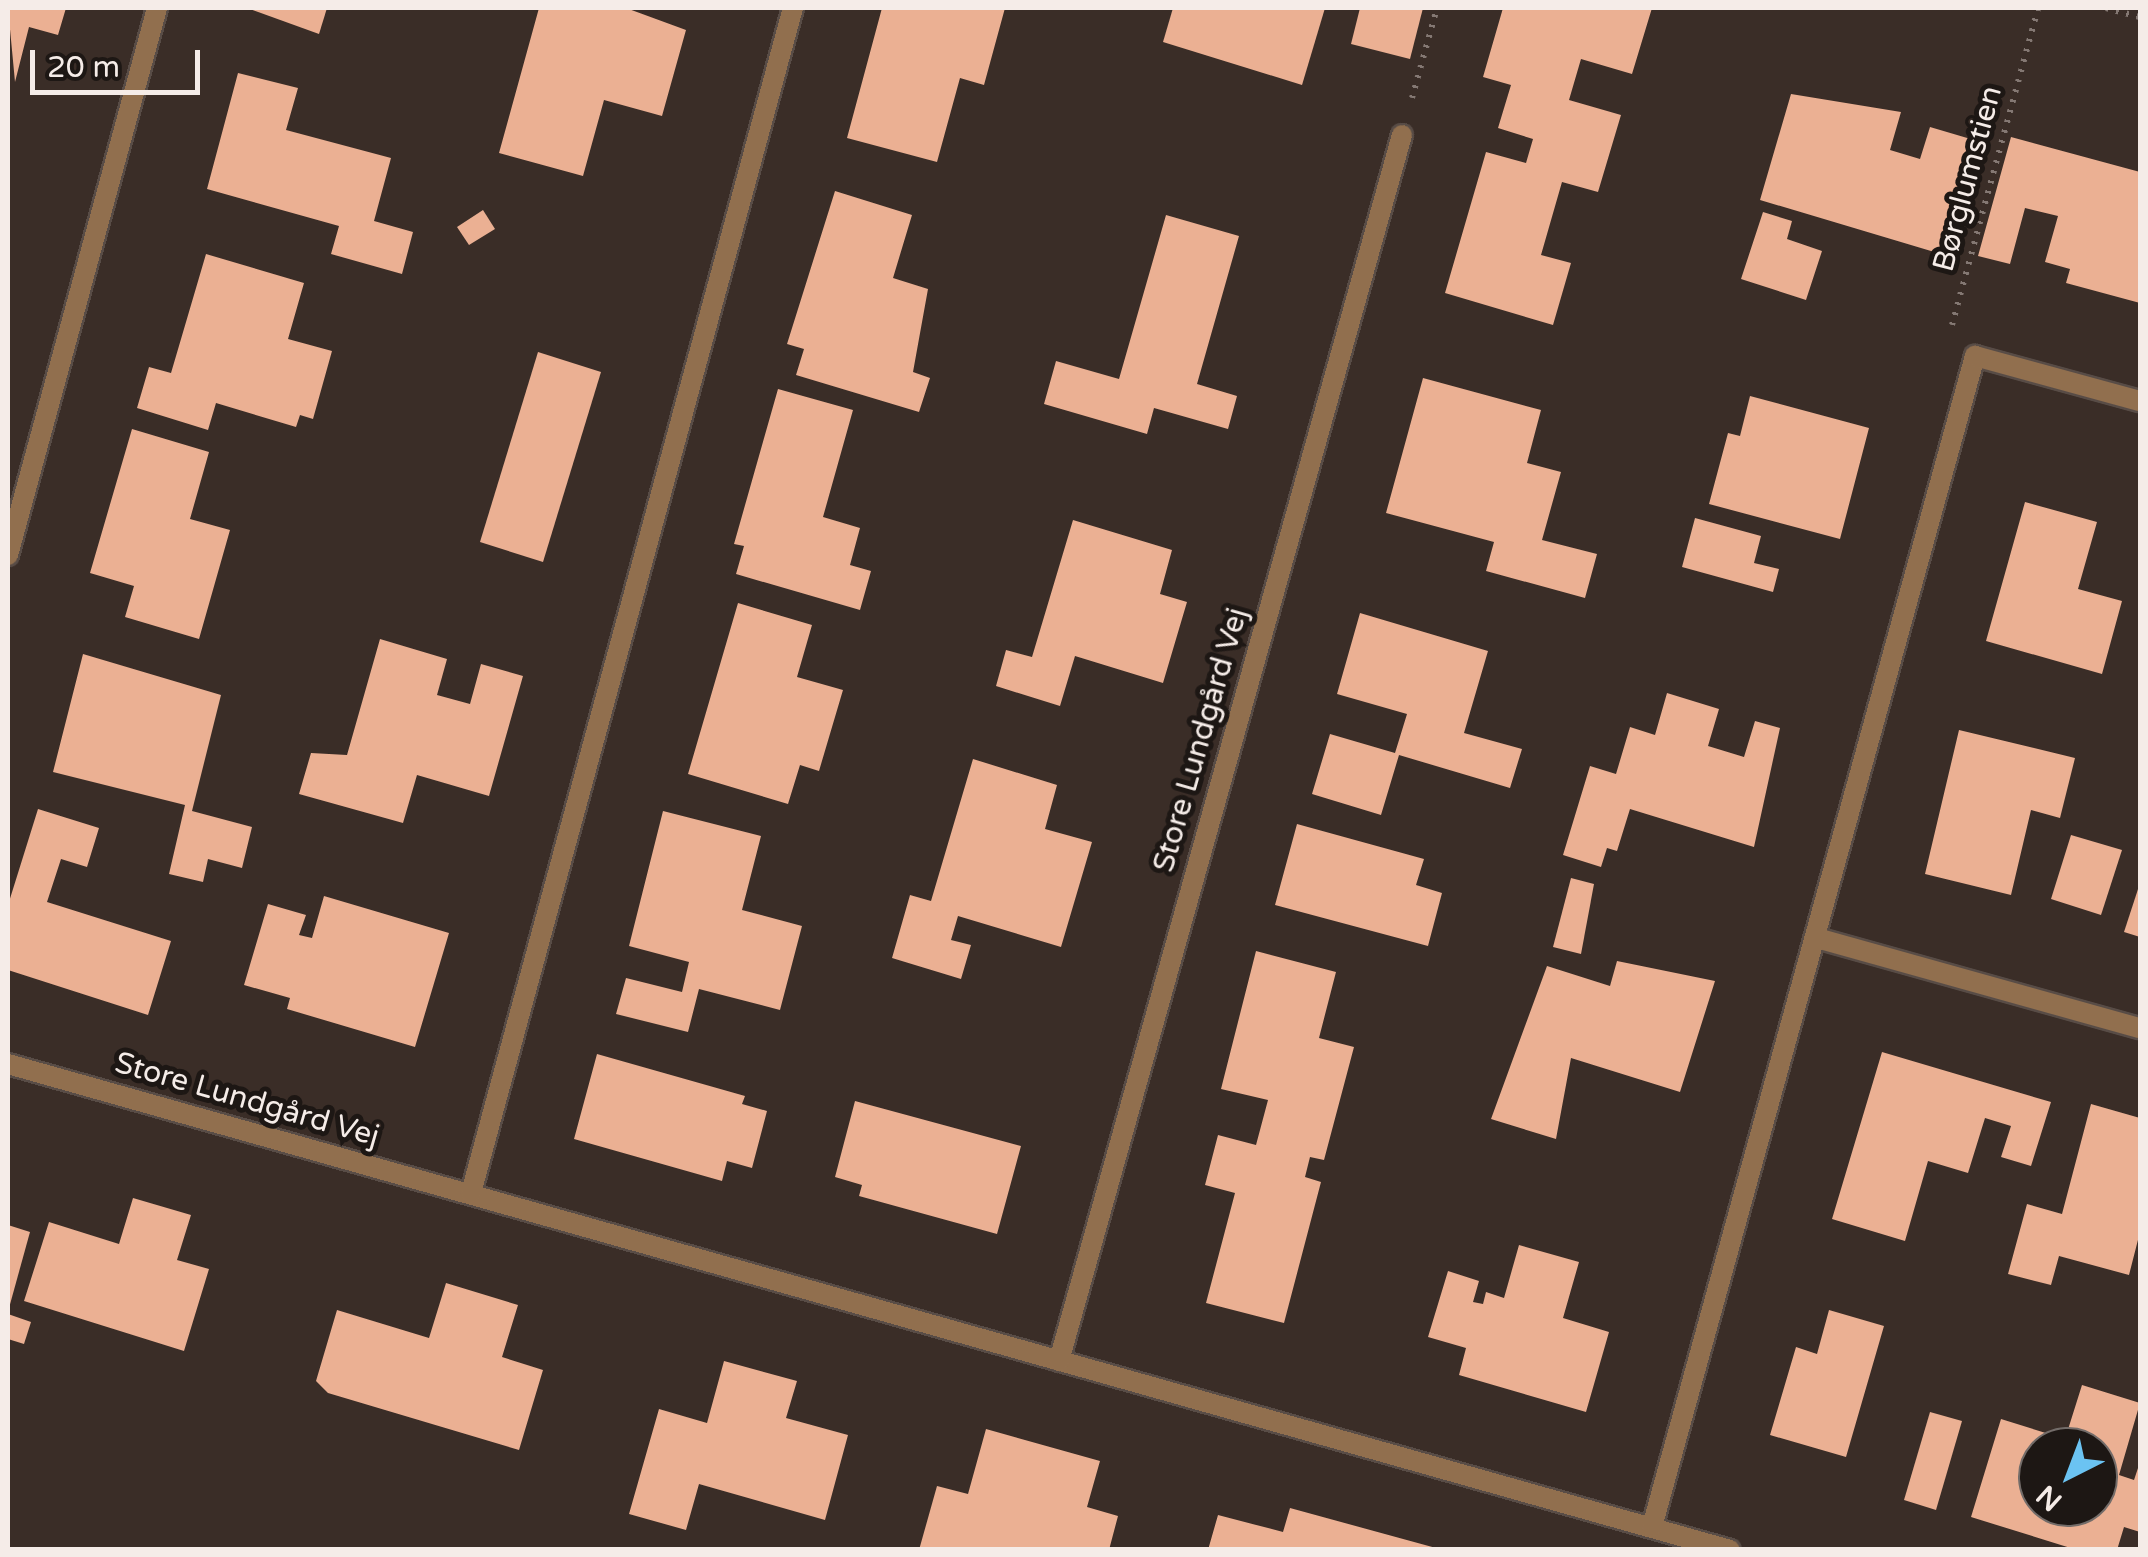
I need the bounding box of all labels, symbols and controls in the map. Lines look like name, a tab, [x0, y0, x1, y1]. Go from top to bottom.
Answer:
scale bar	[35, 30, 205, 92]
text: 20 m	[47, 49, 120, 86]
street label: Børglumstien	[1926, 82, 2010, 276]
street label: Store Lundgård Vej	[1146, 604, 1256, 876]
street label: Store Lundgård Vej	[111, 1045, 383, 1155]
north arrow	[2018, 1427, 2118, 1527]
text: N	[2030, 1478, 2069, 1518]

